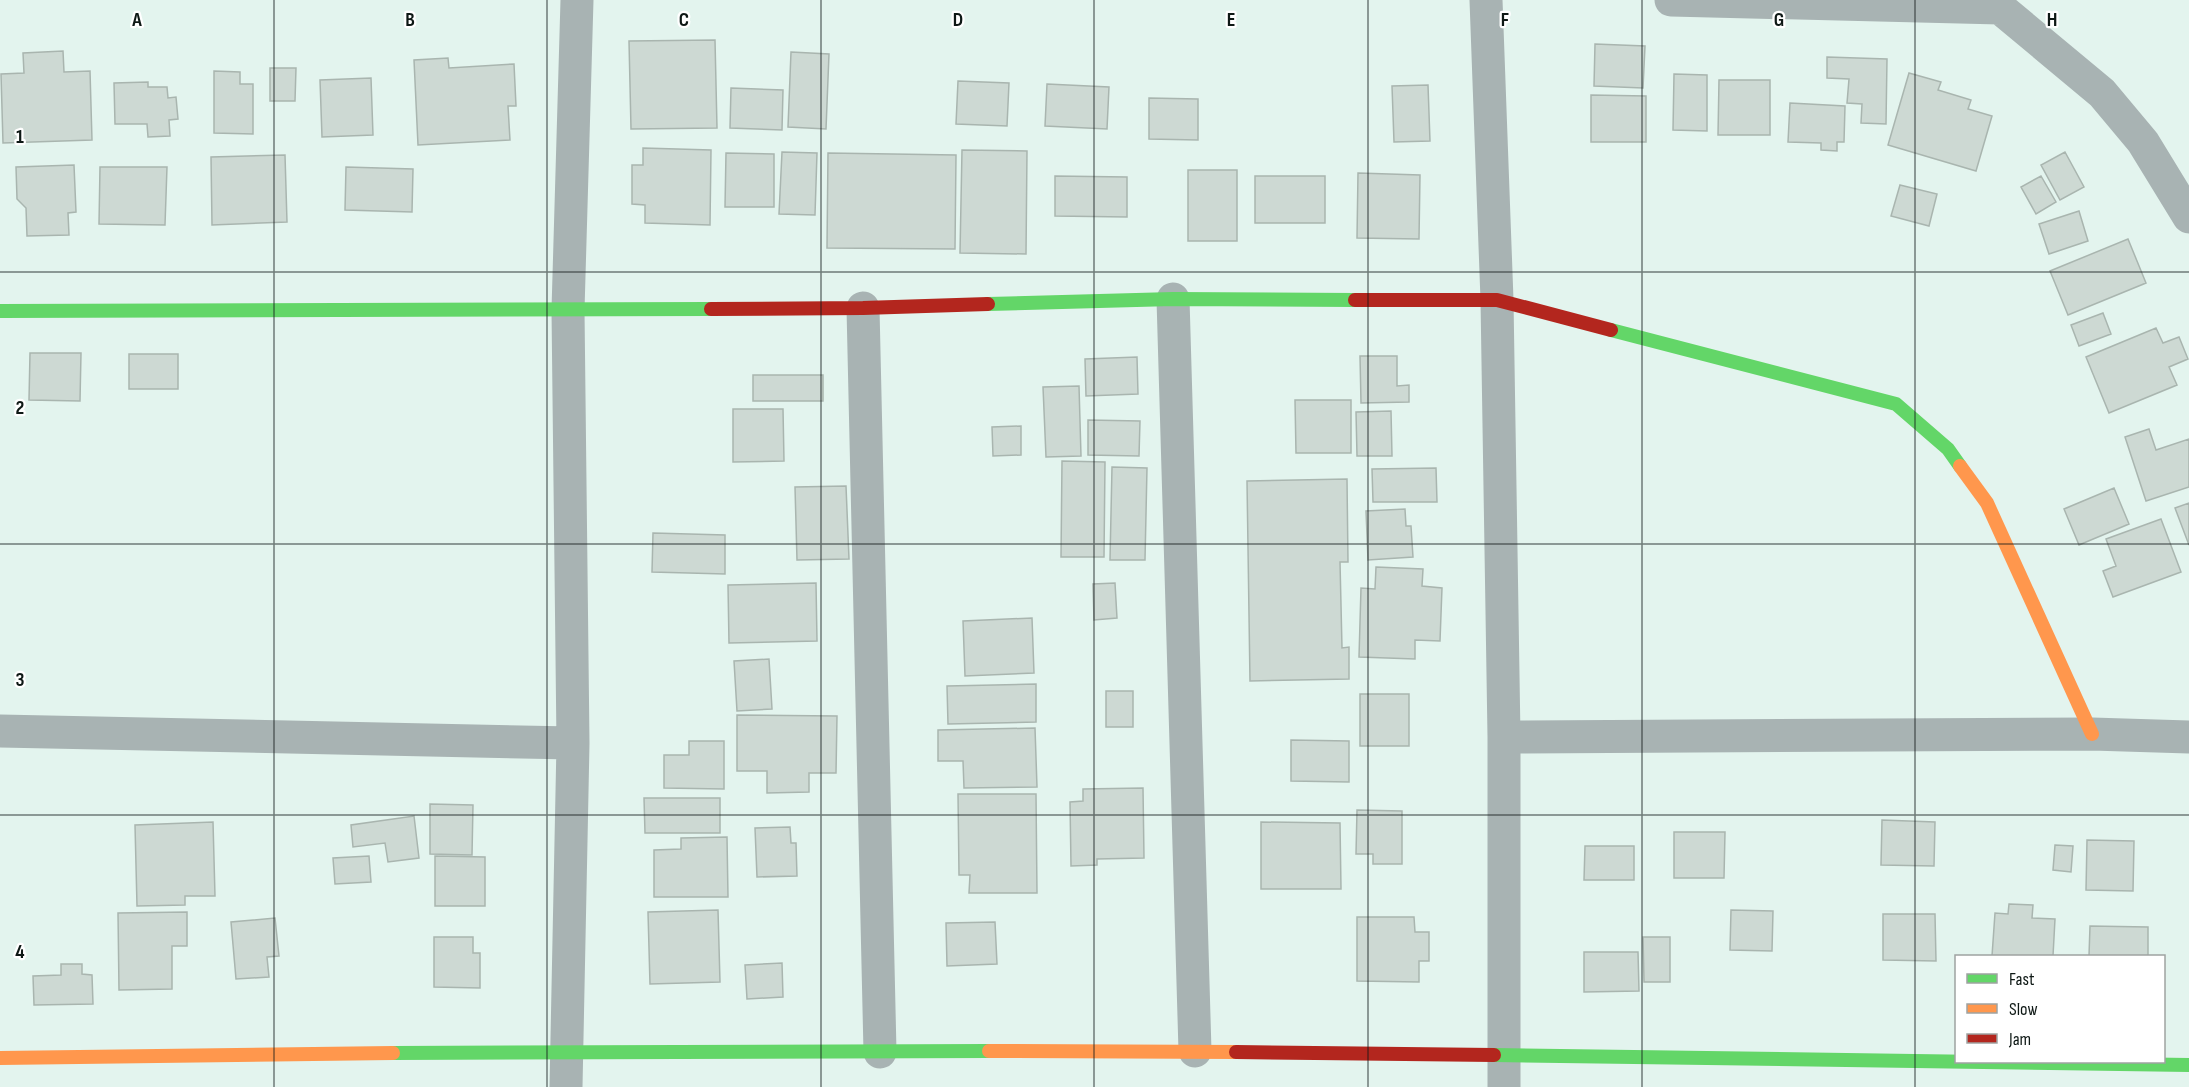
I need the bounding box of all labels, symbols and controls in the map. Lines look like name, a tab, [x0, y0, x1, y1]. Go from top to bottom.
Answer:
text: A	[131, 8, 142, 32]
text: B	[405, 8, 415, 32]
text: C	[679, 8, 689, 32]
text: D	[953, 8, 963, 32]
text: E	[1227, 8, 1235, 32]
text: F	[1501, 8, 1509, 32]
text: G	[1774, 8, 1784, 32]
text: H	[2047, 8, 2057, 32]
text: 1	[16, 125, 24, 149]
text: 2	[16, 396, 24, 420]
text: 3	[16, 668, 25, 692]
text: 4	[15, 940, 25, 964]
legend	[1955, 955, 2165, 1063]
text: Fast	[2009, 969, 2035, 990]
text: Slow	[2009, 999, 2038, 1020]
text: Jam	[2008, 1029, 2031, 1050]

